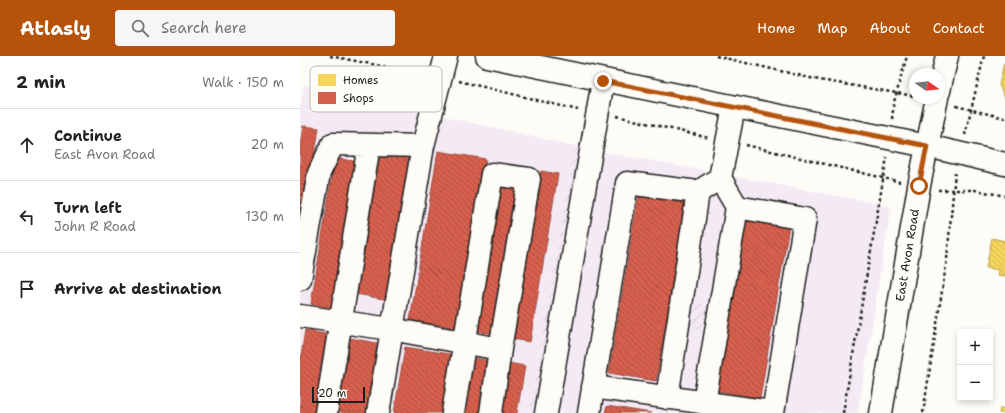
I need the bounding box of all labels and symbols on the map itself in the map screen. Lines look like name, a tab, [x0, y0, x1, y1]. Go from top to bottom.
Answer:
legend	[310, 66, 442, 112]
north arrow	[909, 68, 945, 104]
route end	[594, 72, 612, 90]
text: Homes	[343, 73, 379, 88]
text: Shops	[343, 91, 374, 106]
route start	[910, 177, 928, 195]
street label: East Avon Road	[892, 207, 923, 303]
scale bar	[312, 385, 365, 404]

